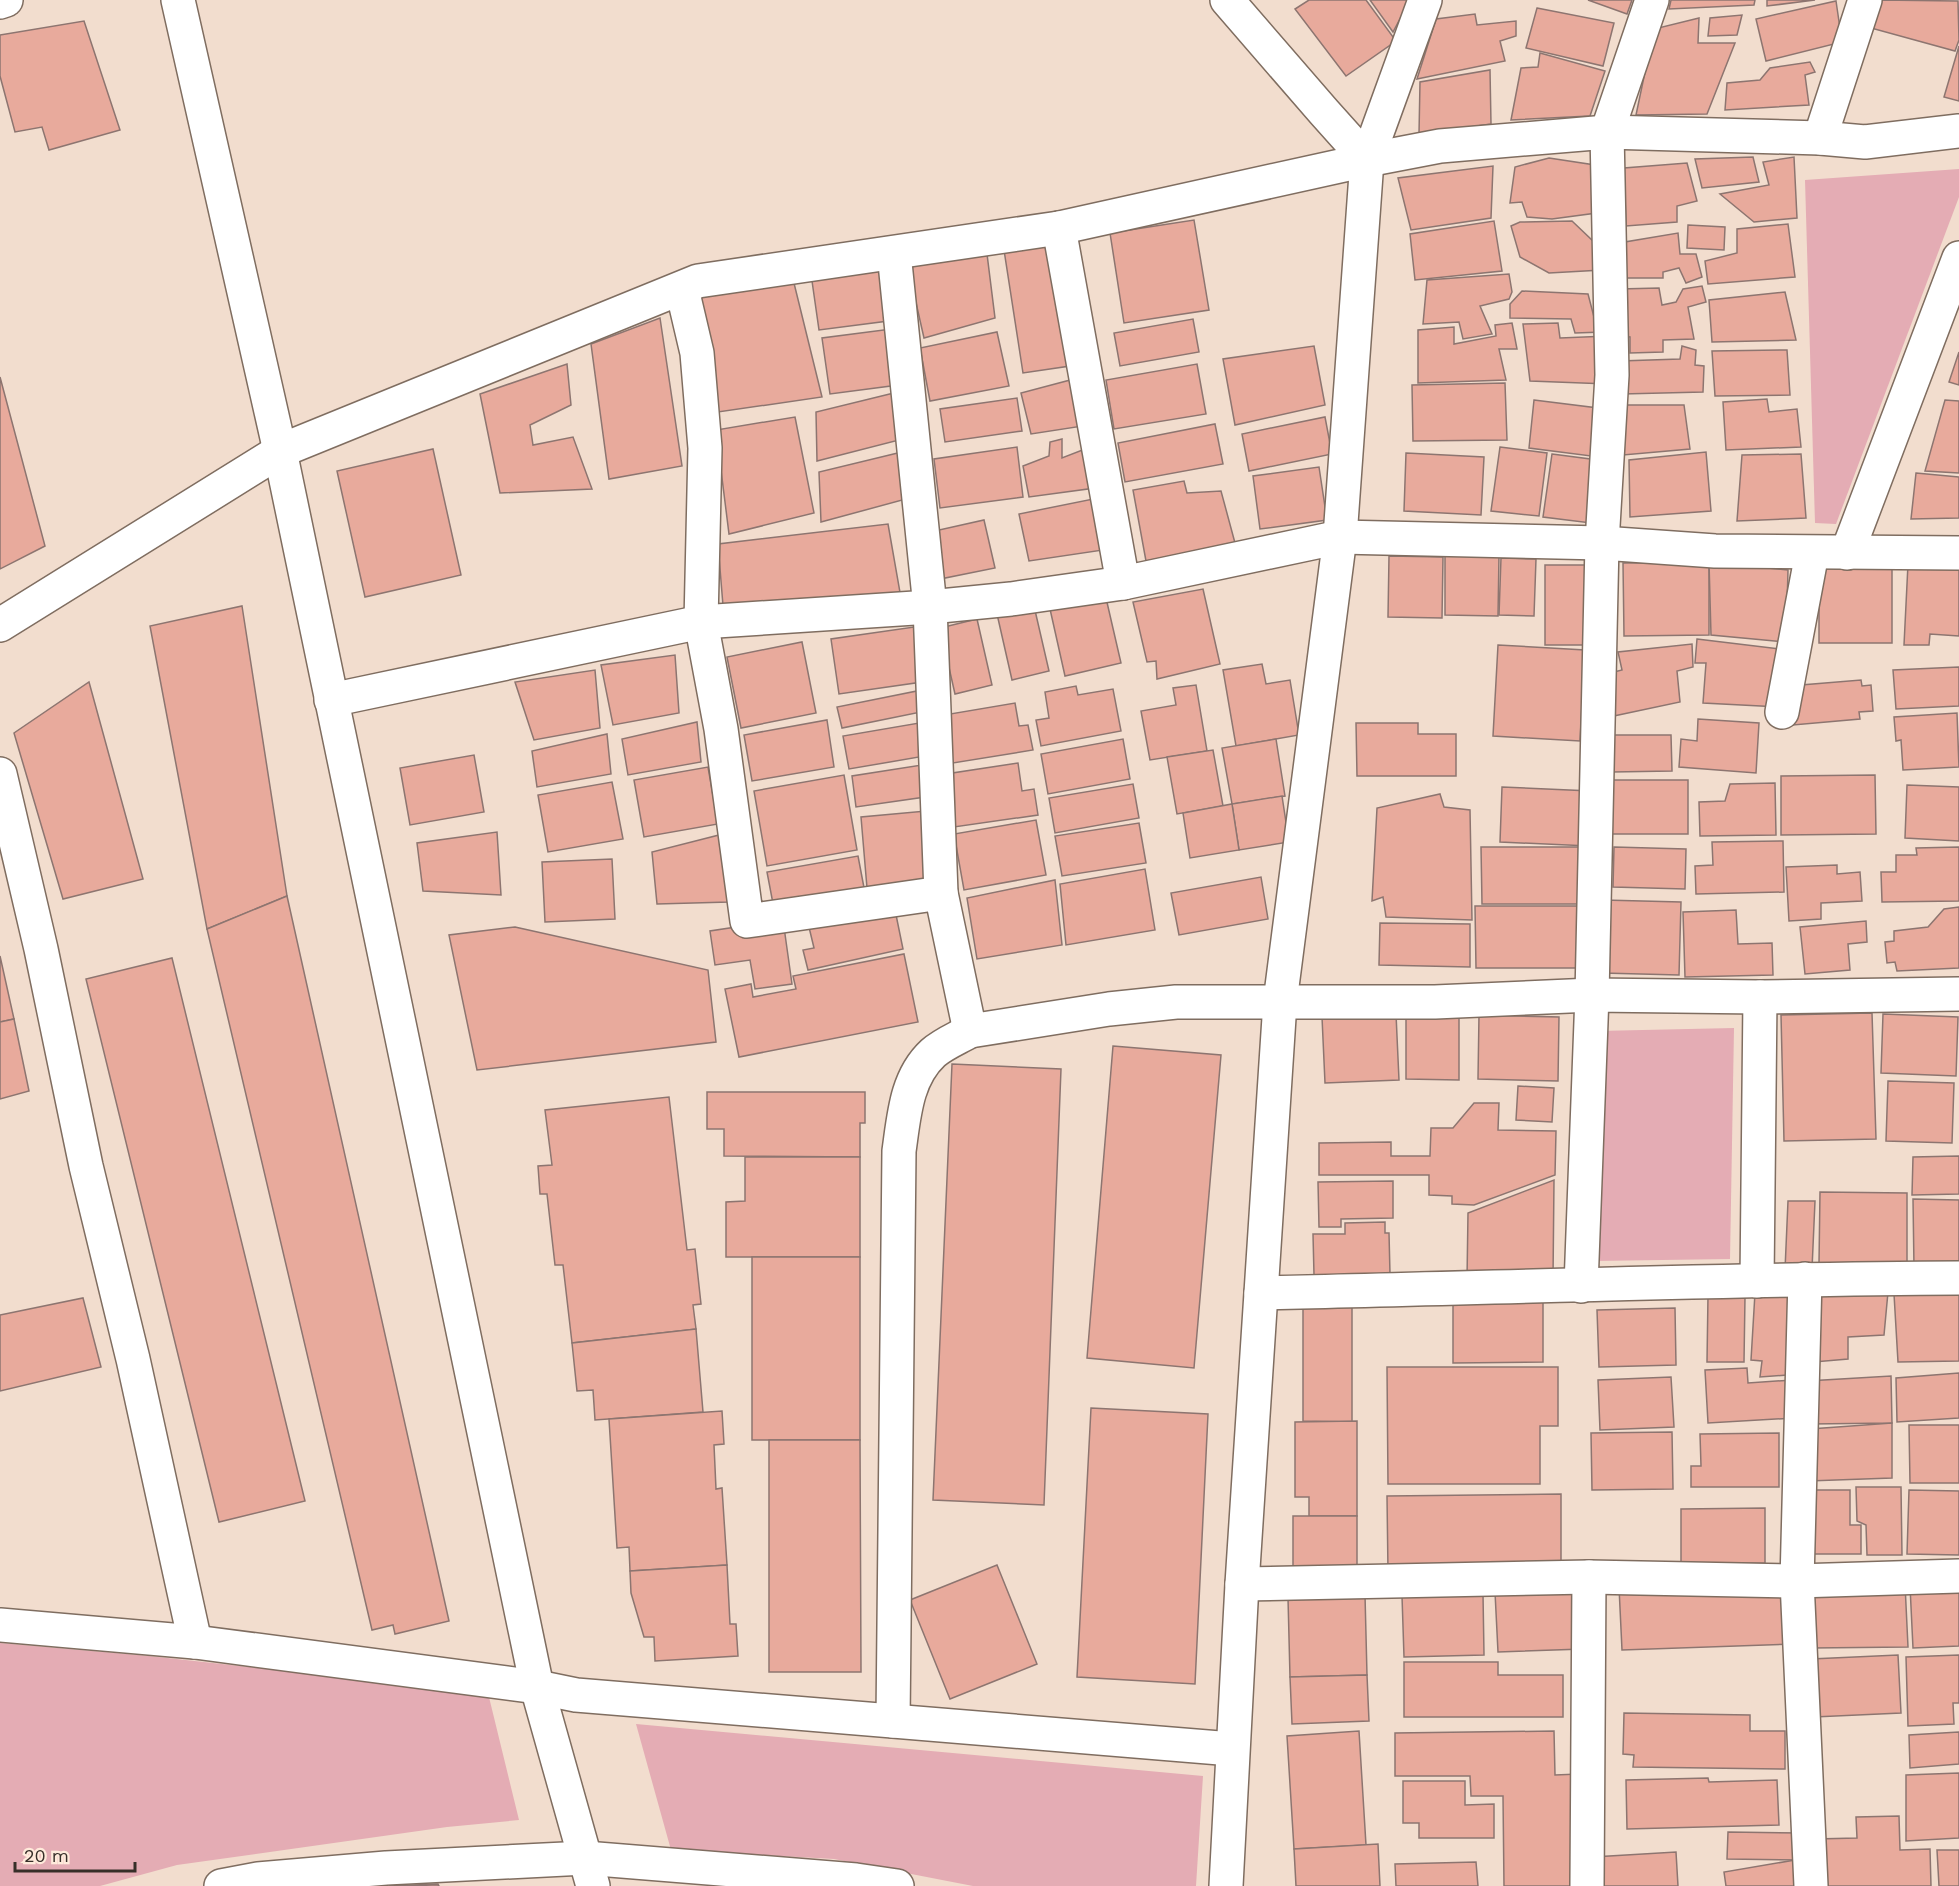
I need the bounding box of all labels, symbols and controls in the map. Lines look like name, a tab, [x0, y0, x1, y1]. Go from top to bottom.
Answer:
scale bar	[15, 1835, 135, 1873]
text: 20 m	[24, 1845, 69, 1866]

